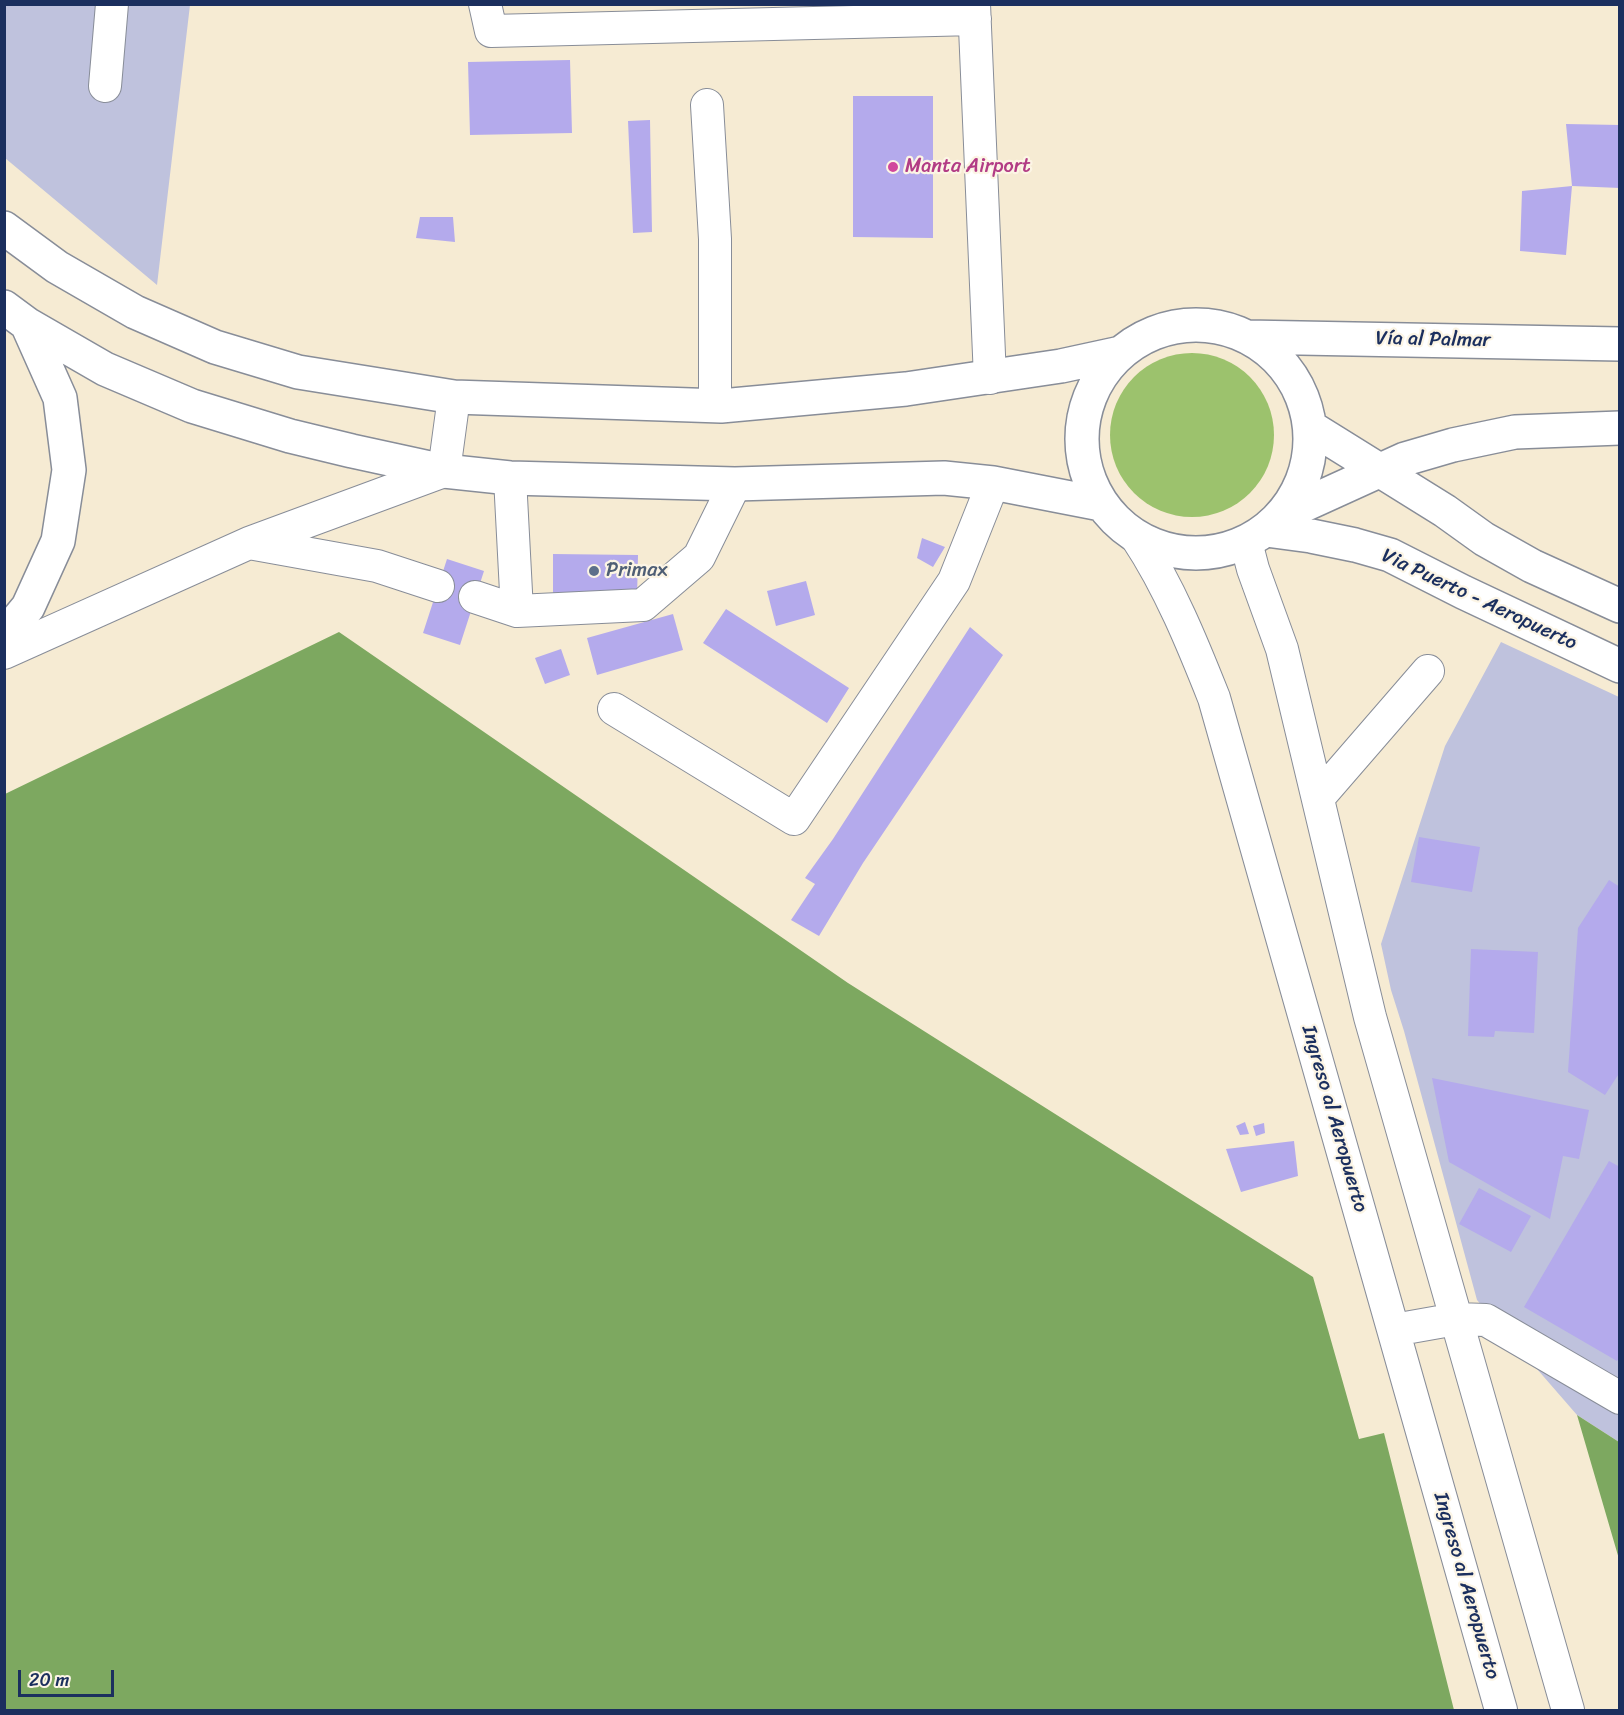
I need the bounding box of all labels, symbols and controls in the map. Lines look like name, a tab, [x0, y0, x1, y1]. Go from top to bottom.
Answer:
place label: Manta Airport	[905, 155, 1031, 179]
marker: Manta Airport	[886, 160, 900, 174]
street label: Vía al Palmar	[1375, 327, 1491, 353]
street label: Via Puerto - Aeropuerto	[1378, 544, 1580, 656]
place label: Primax	[606, 559, 667, 583]
marker: Primax	[587, 564, 601, 578]
street label: Ingreso al Aeropuerto	[1296, 1023, 1372, 1215]
street label: Ingreso al Aeropuerto	[1428, 1490, 1504, 1682]
scale bar	[21, 1658, 117, 1696]
text: 20 m	[29, 1664, 69, 1696]

